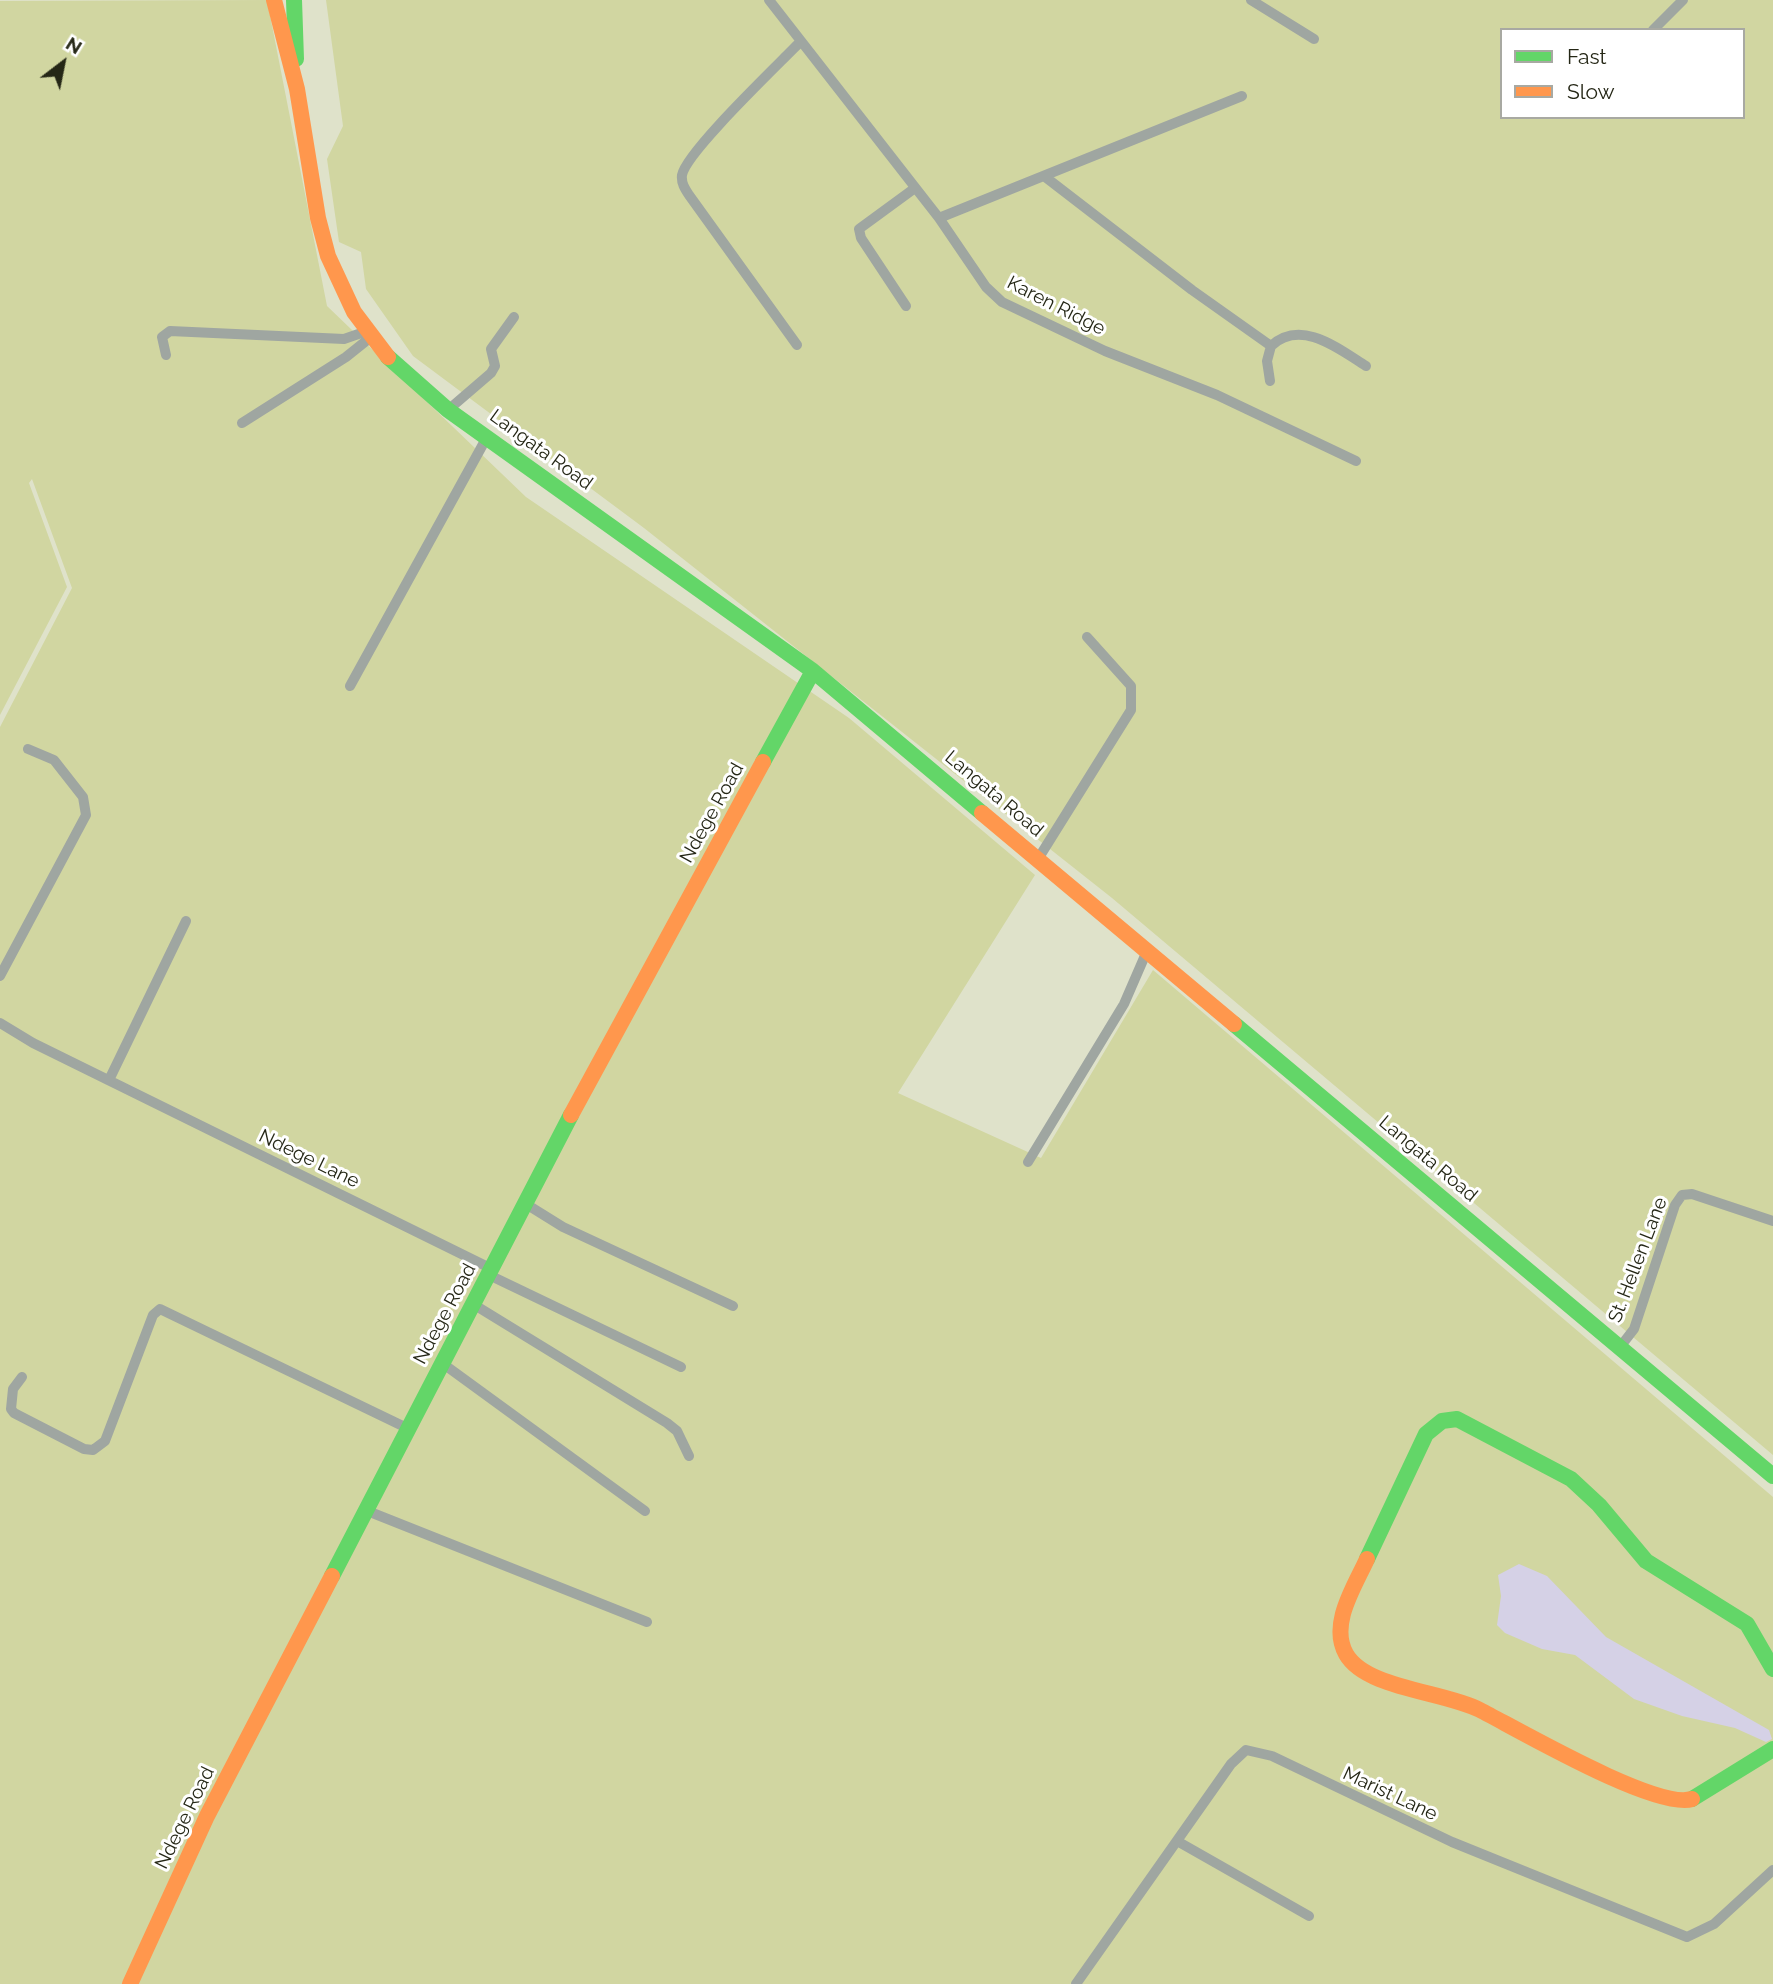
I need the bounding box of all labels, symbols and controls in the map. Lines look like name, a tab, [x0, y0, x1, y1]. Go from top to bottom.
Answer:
north arrow	[28, 28, 98, 98]
legend	[1500, 28, 1745, 119]
text: N	[62, 32, 86, 58]
text: Fast	[1567, 44, 1607, 69]
text: Slow	[1567, 79, 1615, 104]
street label: Karen Ridge	[1003, 272, 1109, 340]
street label: Langata Road	[485, 405, 597, 495]
street label: Langata Road	[940, 746, 1048, 842]
street label: Ndege Road	[675, 759, 749, 867]
street label: Langata Road	[1374, 1111, 1482, 1207]
street label: Ndege Lane	[255, 1125, 363, 1193]
street label: St. Hellen Lane	[1604, 1194, 1672, 1326]
street label: Ndege Road	[409, 1260, 481, 1368]
street label: Marist Lane	[1339, 1762, 1441, 1826]
street label: Ndege Road	[150, 1763, 220, 1873]

